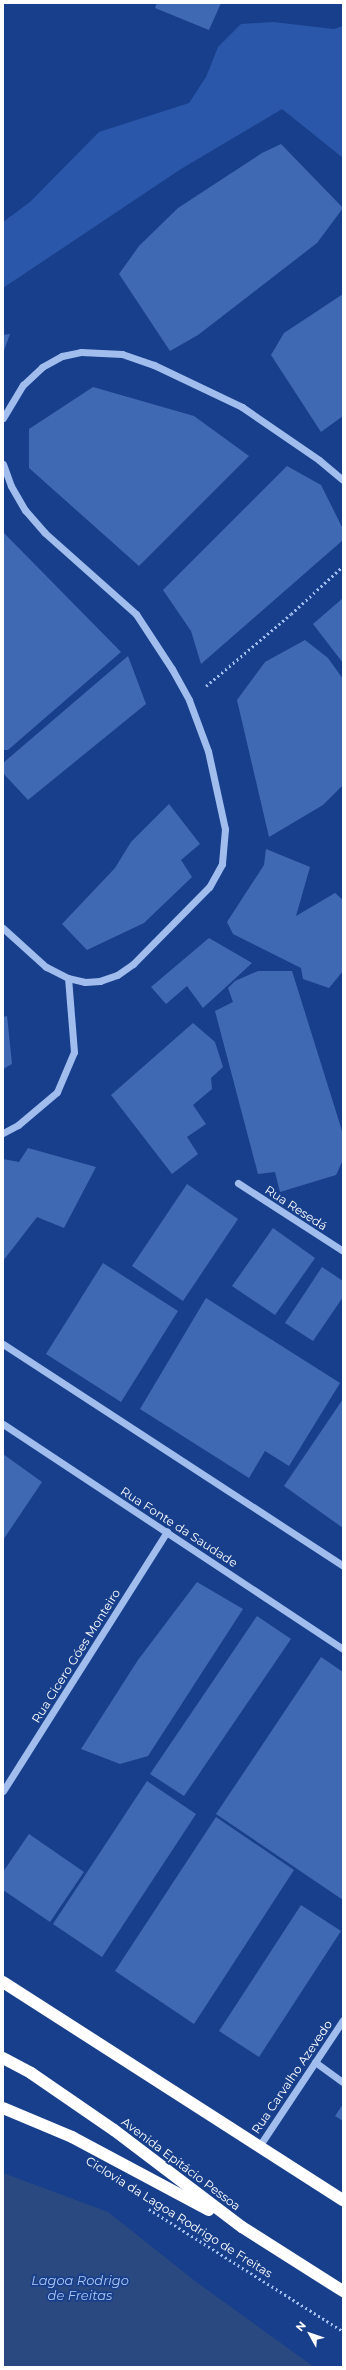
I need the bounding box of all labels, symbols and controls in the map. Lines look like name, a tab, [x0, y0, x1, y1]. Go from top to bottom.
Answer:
street label: Rua Resedá	[262, 1183, 330, 1233]
street label: Rua Fonte da Saudade	[118, 1484, 240, 1570]
street label: Rua Cicero Góes Monteiro	[29, 1586, 123, 1726]
street label: Rua Carvalho Azevedo	[249, 2018, 335, 2136]
street label: Avenida Epitácio Pessoa	[119, 2115, 243, 2213]
street label: Ciclovia da Lagoa Rodrigo de Freitas	[83, 2153, 275, 2281]
water label: Lagoa Rodrigo de Freitas	[31, 2273, 129, 2304]
north arrow	[290, 2314, 330, 2354]
text: N	[293, 2318, 309, 2334]

